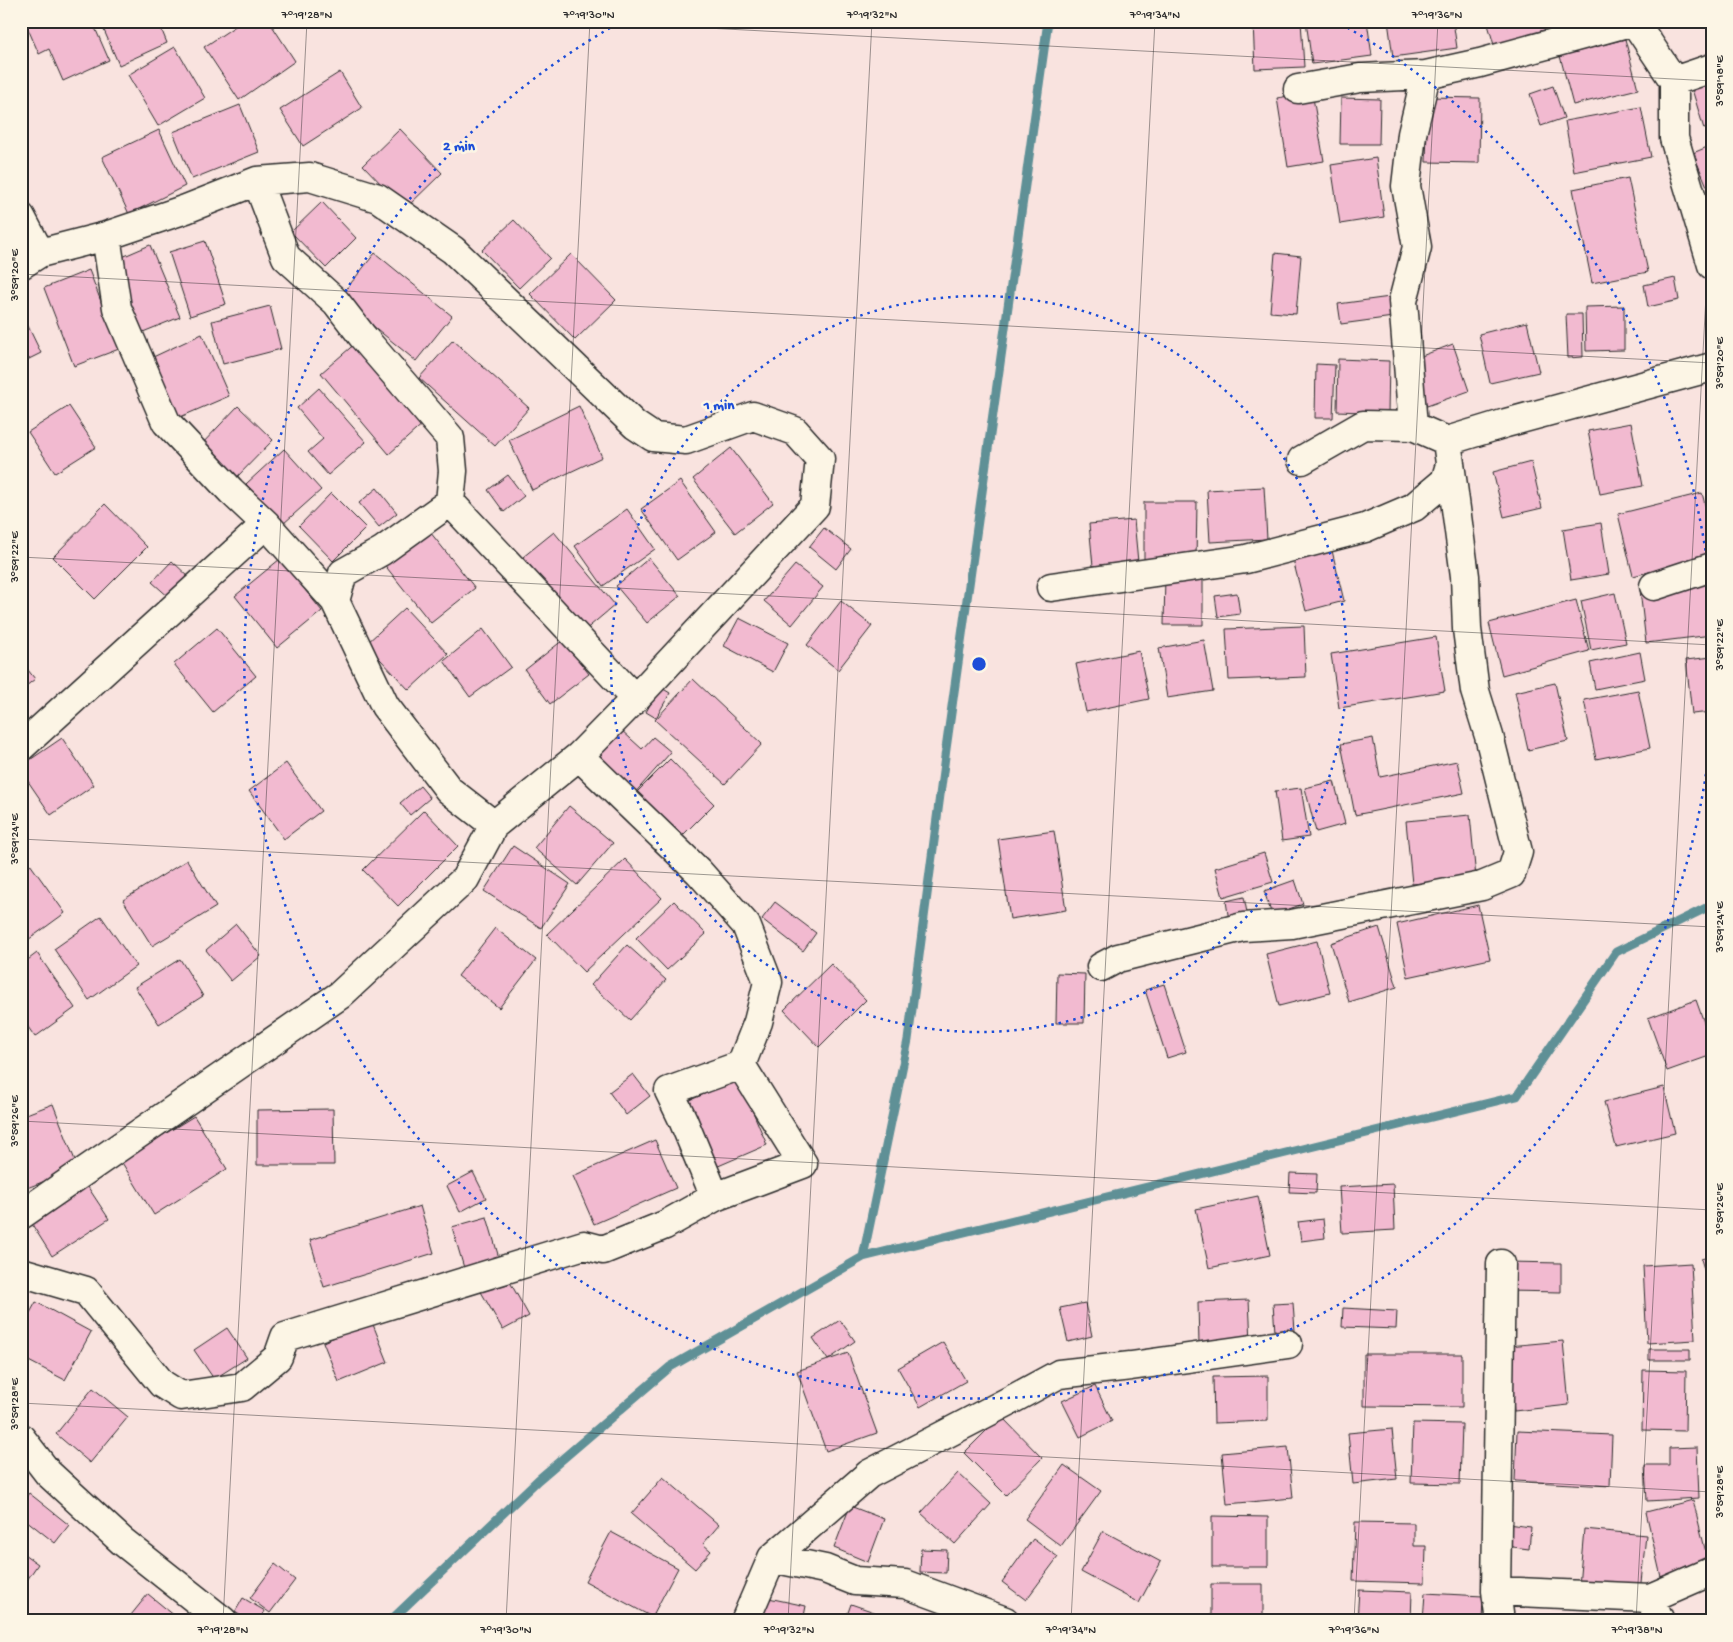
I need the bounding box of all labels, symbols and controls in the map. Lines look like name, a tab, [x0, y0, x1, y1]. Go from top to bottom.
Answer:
text: 7°19'28"N	[281, 9, 333, 23]
text: 7°19'30"N	[562, 9, 615, 23]
text: 7°19'32"N	[846, 9, 897, 23]
text: 7°19'34"N	[1129, 9, 1180, 23]
text: 7°19'36"N	[1411, 9, 1463, 23]
text: 3°59'18"E	[1714, 55, 1728, 107]
text: 2 min	[443, 138, 476, 156]
text: 3°59'20"E	[9, 248, 23, 302]
text: 3°59'20"E	[1714, 336, 1728, 390]
text: 1 min	[703, 397, 735, 415]
text: 3°59'22"E	[9, 531, 23, 584]
text: 3°59'22"E	[1714, 619, 1728, 672]
centre of rings	[970, 655, 988, 673]
text: 3°59'24"E	[9, 813, 23, 866]
text: 3°59'24"E	[1714, 901, 1728, 954]
text: 3°59'26"E	[9, 1095, 23, 1148]
text: 3°59'26"E	[1714, 1183, 1728, 1236]
text: 3°59'28"E	[9, 1378, 23, 1431]
text: 3°59'28"E	[1714, 1466, 1728, 1519]
text: 7°19'28"N	[197, 1624, 249, 1638]
text: 7°19'30"N	[479, 1624, 532, 1638]
text: 7°19'32"N	[763, 1624, 814, 1638]
text: 7°19'34"N	[1045, 1624, 1096, 1638]
text: 7°19'36"N	[1328, 1624, 1380, 1638]
text: 7°19'38"N	[1610, 1624, 1663, 1638]

